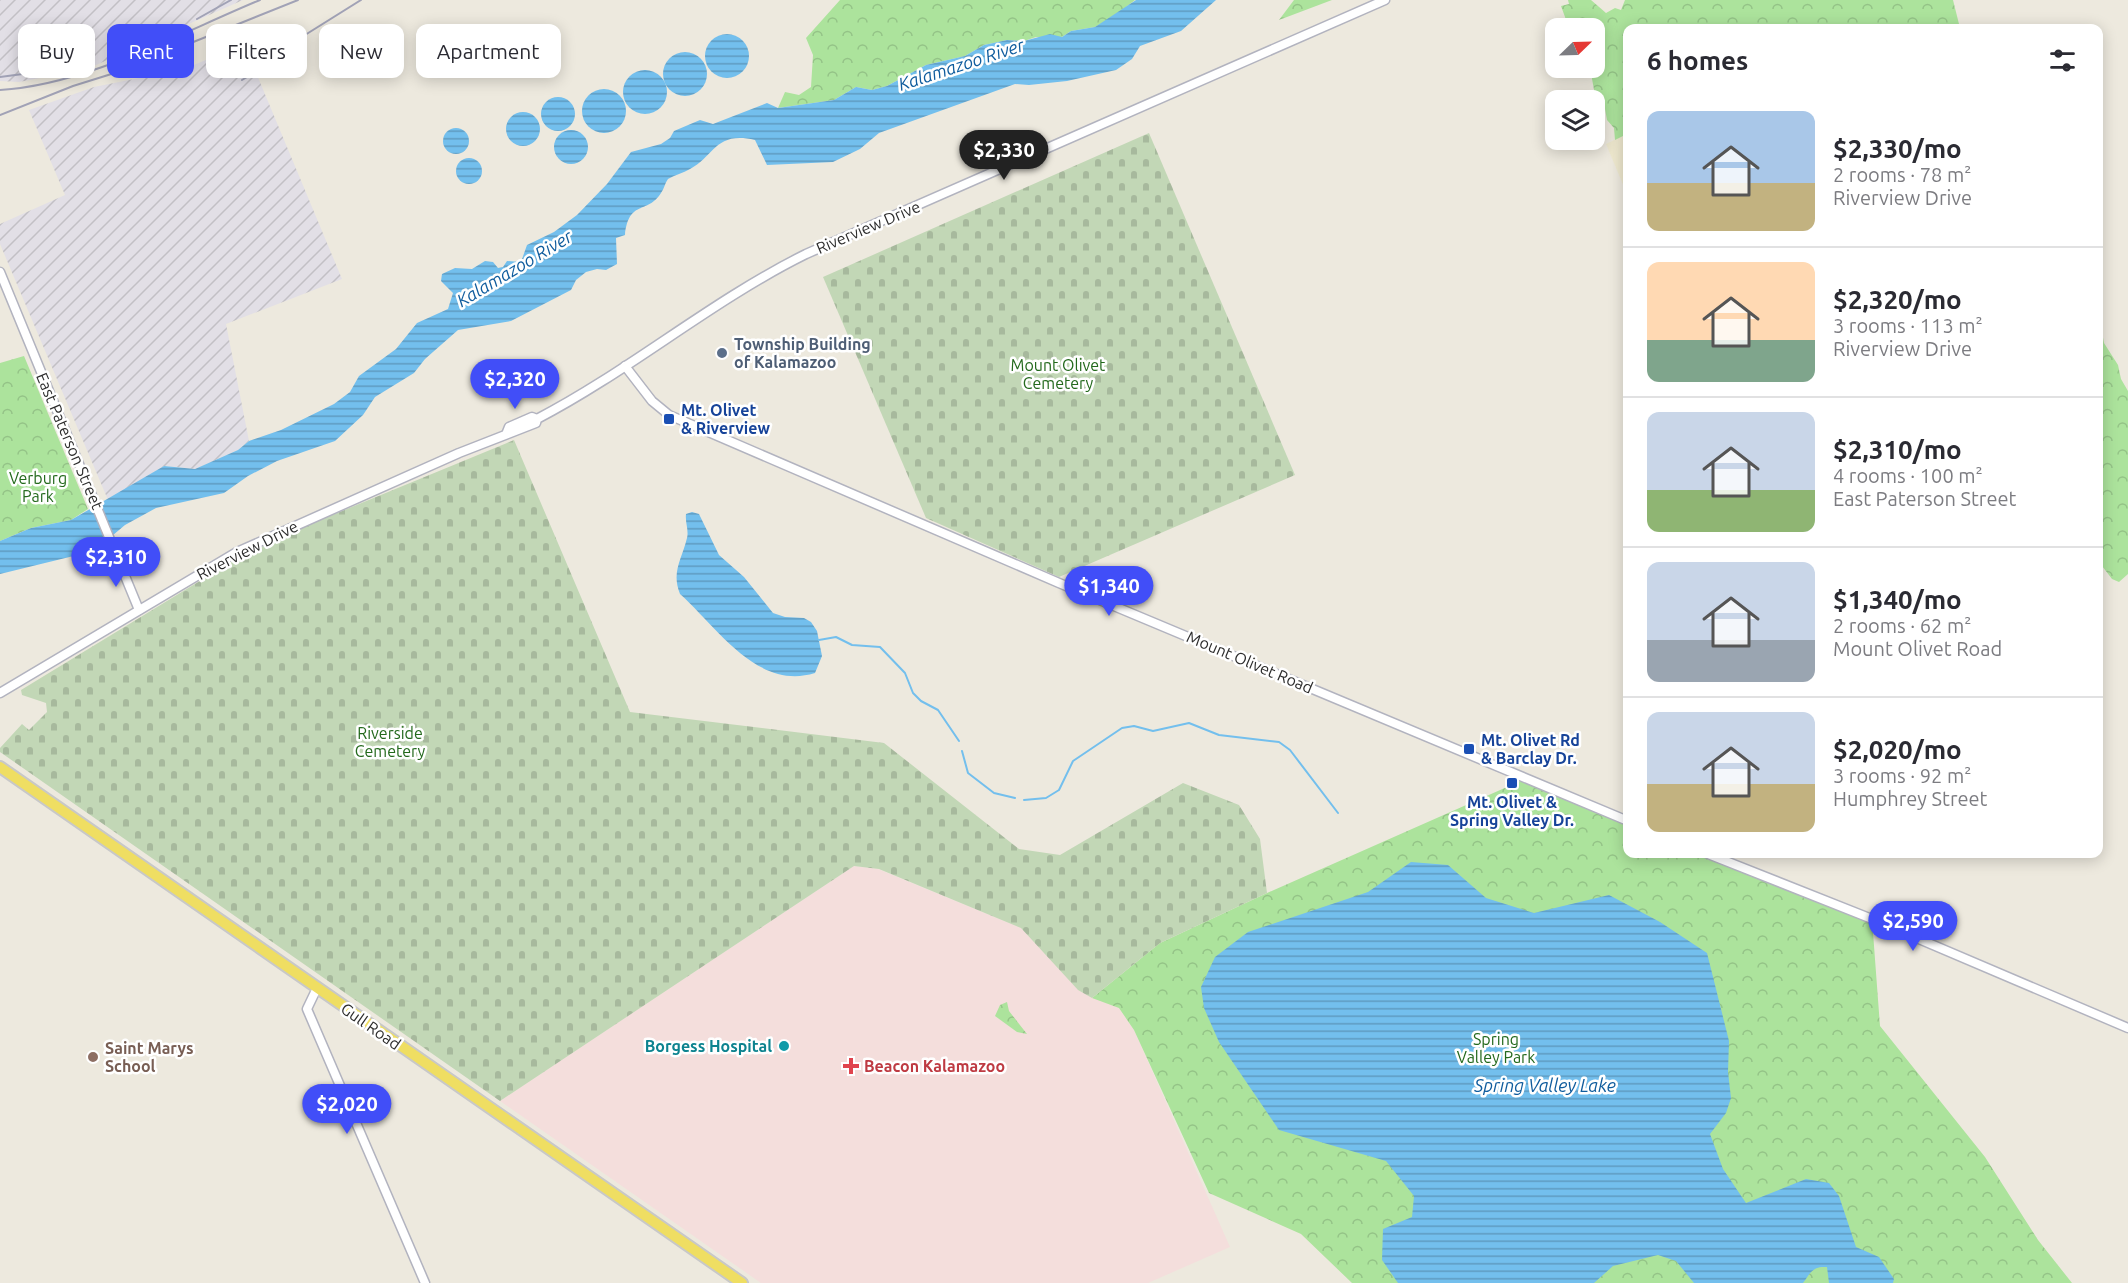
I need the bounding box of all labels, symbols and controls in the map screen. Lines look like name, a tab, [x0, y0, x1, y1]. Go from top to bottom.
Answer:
north arrow	[1545, 18, 1605, 78]
map controls	[1545, 18, 1605, 150]
chip: Buy	[18, 24, 95, 78]
chip: Rent	[107, 24, 194, 78]
chip: Filters	[206, 24, 307, 78]
chip: New	[319, 24, 404, 78]
chip: Apartment	[416, 24, 561, 78]
water label: Kalamazoo River	[896, 34, 1028, 94]
icon: filters	[2046, 44, 2079, 77]
text: 6 homes	[1647, 46, 1748, 75]
button: layers	[1545, 90, 1605, 150]
pin: $2,330	[955, 130, 1053, 181]
text: $2,330/mo	[1833, 134, 1962, 163]
icon: home	[1695, 135, 1767, 207]
text: $2,330	[973, 138, 1035, 161]
text: 2 rooms · 78 m²	[1833, 163, 1971, 186]
text: Riverview Drive	[1833, 186, 1972, 209]
street label: Riverview Drive	[813, 197, 923, 257]
water label: Kalamazoo River	[453, 225, 576, 310]
text: $2,320/mo	[1833, 285, 1962, 314]
icon: home	[1695, 286, 1767, 358]
text: 3 rooms · 113 m²	[1833, 314, 1983, 337]
place label: Township Building of Kalamazoo	[734, 335, 871, 371]
text: Riverview Drive	[1833, 337, 1972, 360]
marker: Township Building of Kalamazoo	[715, 346, 729, 360]
park label: Mount Olivet Cemetery	[1011, 356, 1106, 392]
pin: $2,320	[466, 359, 564, 410]
text: $2,320	[484, 367, 546, 390]
street label: East Paterson Street	[33, 370, 107, 513]
place label: Mt. Olivet & Riverview	[681, 401, 770, 437]
marker: Mt. Olivet & Riverview	[662, 412, 676, 426]
text: $2,310/mo	[1833, 435, 1962, 464]
icon: home	[1695, 436, 1767, 508]
text: 4 rooms · 100 m²	[1833, 464, 1983, 487]
park label: Verburg Park	[9, 469, 67, 505]
text: East Paterson Street	[1833, 487, 2016, 510]
street label: Riverview Drive	[193, 517, 301, 583]
pin: $2,310	[67, 537, 165, 588]
text: $2,310	[85, 545, 147, 568]
pin: $1,340	[1060, 566, 1158, 617]
text: $1,340	[1078, 574, 1140, 597]
text: $1,340/mo	[1833, 585, 1962, 614]
icon: home	[1695, 586, 1767, 658]
text: 2 rooms · 62 m²	[1833, 614, 1971, 637]
street label: Mount Olivet Road	[1184, 627, 1316, 697]
text: Mount Olivet Road	[1833, 637, 2002, 660]
park label: Riverside Cemetery	[355, 724, 426, 760]
place label: Mt. Olivet Rd & Barclay Dr.	[1481, 731, 1580, 767]
text: $2,020/mo	[1833, 735, 1962, 764]
icon: home	[1695, 736, 1767, 808]
marker: Mt. Olivet Rd & Barclay Dr.	[1462, 742, 1476, 756]
text: 3 rooms · 92 m²	[1833, 764, 1971, 787]
marker: Mt. Olivet & Spring Valley Dr.	[1505, 776, 1519, 790]
text: Humphrey Street	[1833, 787, 1987, 810]
place label: Mt. Olivet & Spring Valley Dr.	[1450, 793, 1574, 829]
pin: $2,590	[1864, 901, 1962, 952]
text: $2,590	[1882, 909, 1944, 932]
street label: Gull Road	[338, 999, 404, 1053]
park label: Spring Valley Park	[1457, 1030, 1535, 1066]
place label: Borgess Hospital	[645, 1037, 772, 1055]
place label: Saint Marys School	[105, 1039, 193, 1075]
marker: Borgess Hospital	[777, 1039, 791, 1053]
marker: Saint Marys School	[86, 1050, 100, 1064]
marker: Beacon Kalamazoo	[842, 1057, 860, 1075]
place label: Beacon Kalamazoo	[864, 1057, 1005, 1075]
water label: Spring Valley Lake	[1473, 1075, 1616, 1095]
pin: $2,020	[298, 1084, 396, 1135]
text: $2,020	[316, 1092, 378, 1115]

